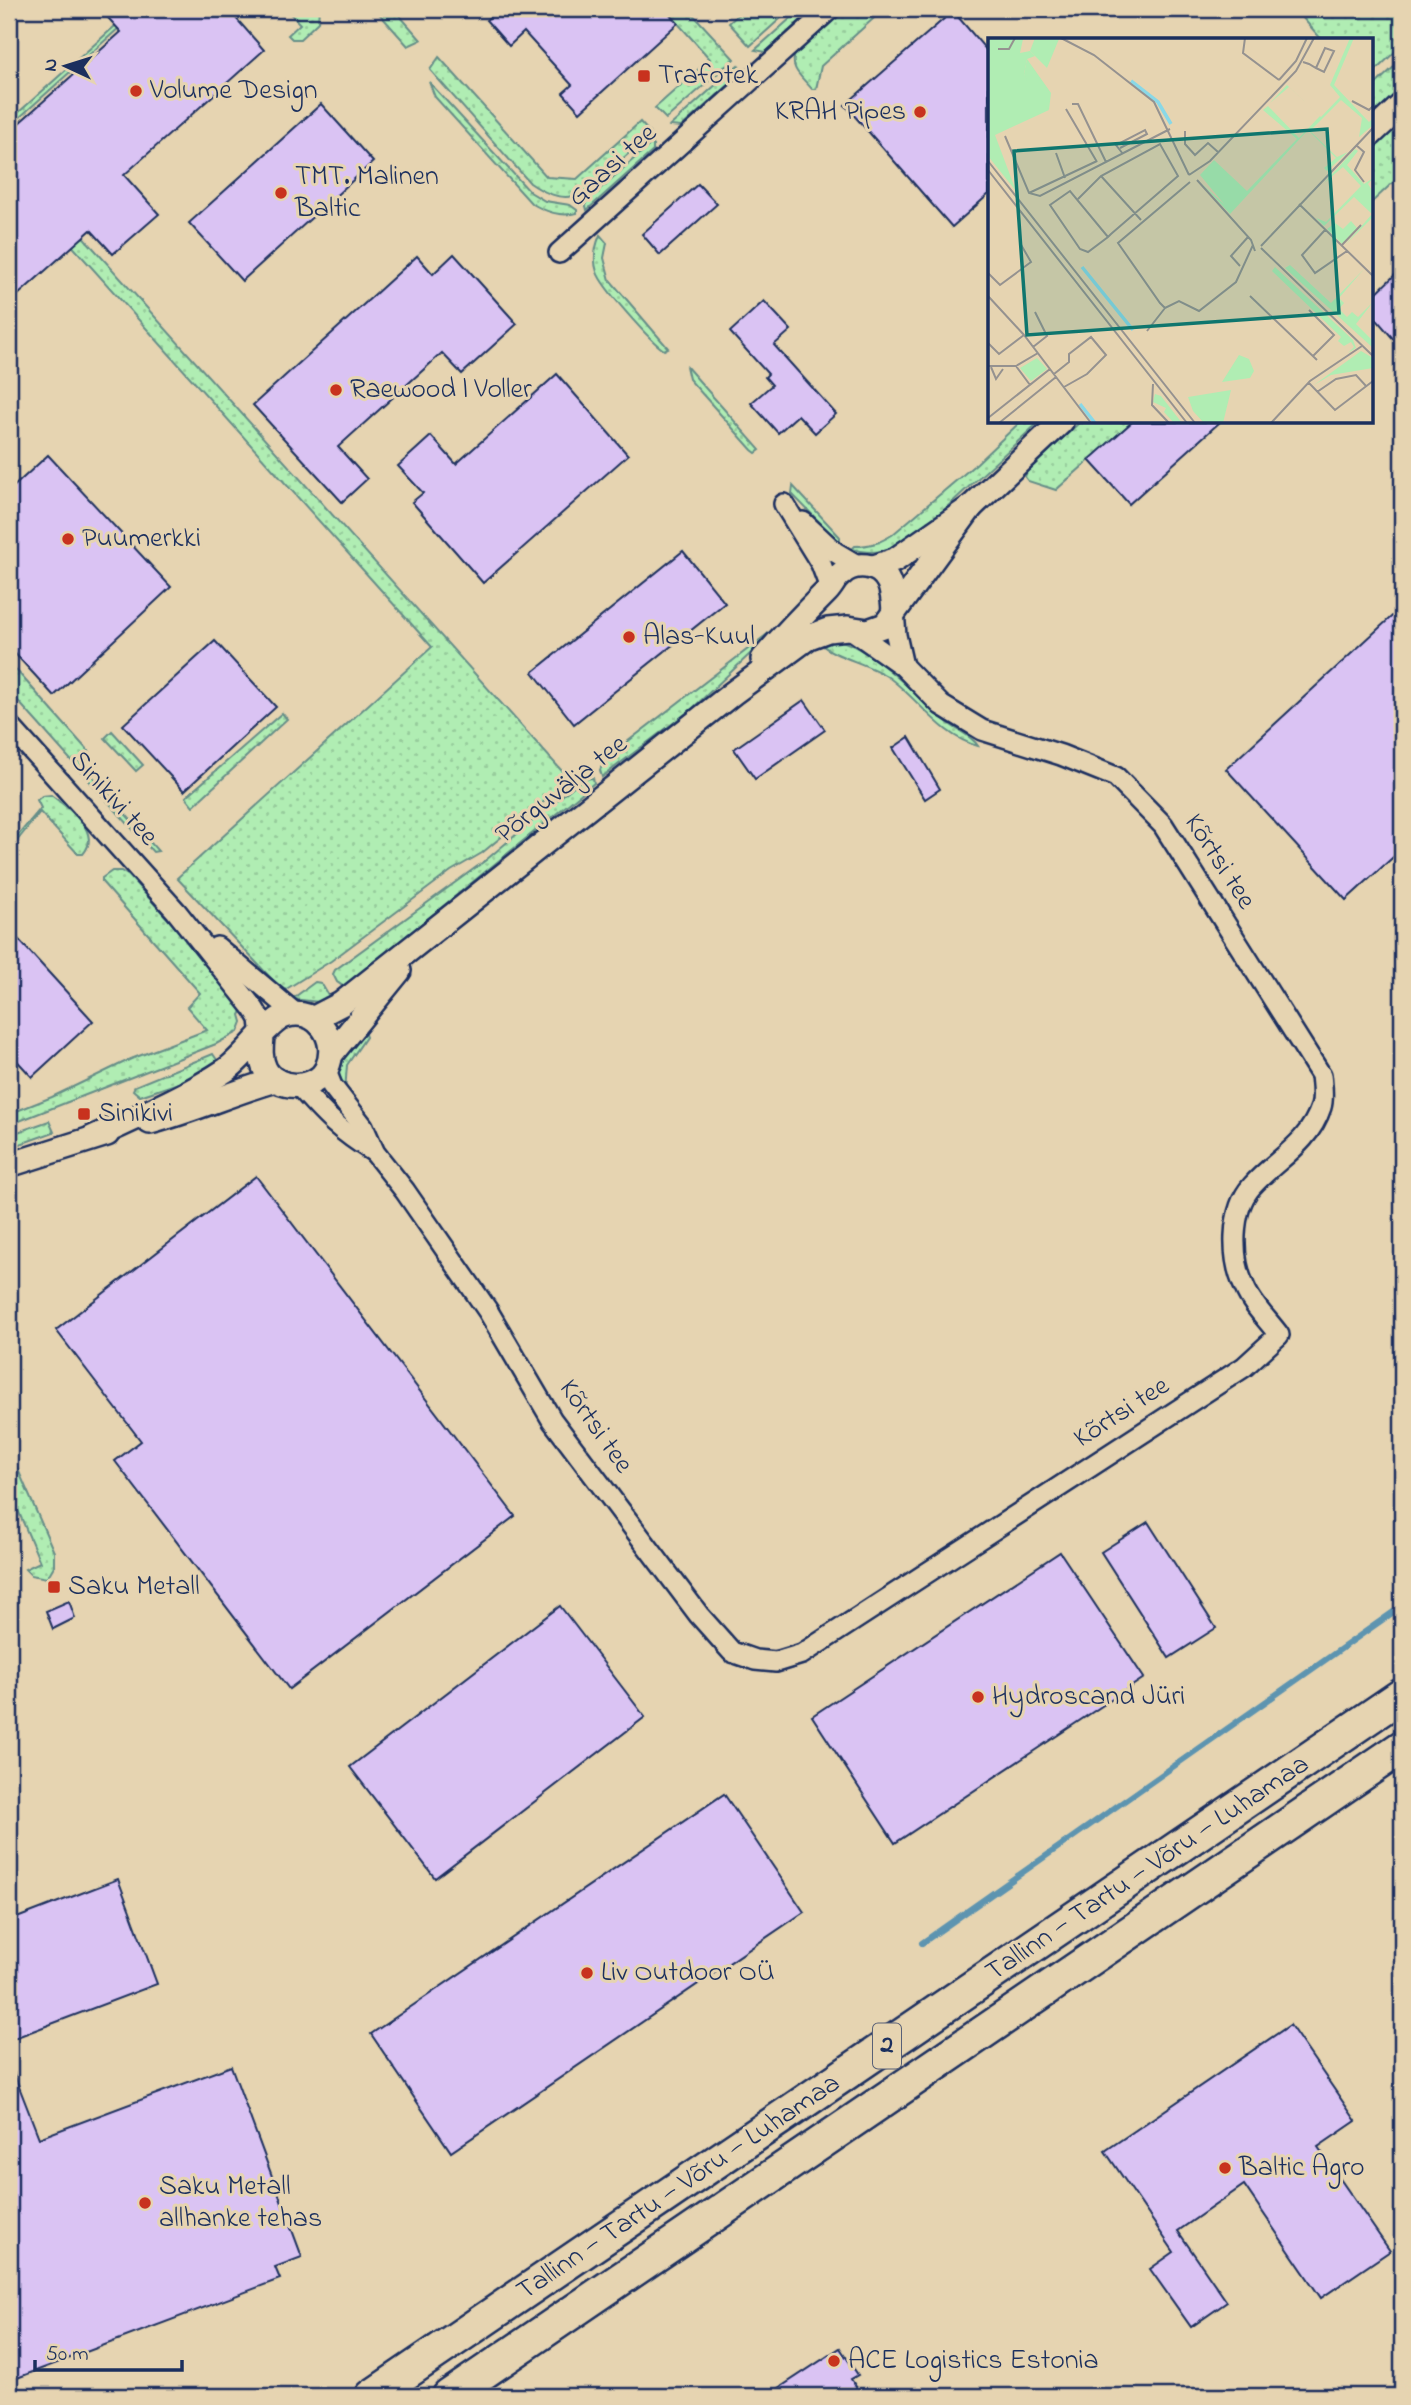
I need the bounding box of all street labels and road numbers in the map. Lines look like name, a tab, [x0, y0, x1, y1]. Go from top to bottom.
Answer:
street label: Gaasi tee	[559, 114, 667, 218]
street label: Põrguvälja tee	[487, 725, 637, 855]
street label: Sinikivi tee	[59, 742, 168, 856]
street label: Kõrtsi tee	[1173, 806, 1266, 918]
street label: Kõrtsi tee	[1066, 1366, 1178, 1459]
street label: Kõrtsi tee	[548, 1371, 643, 1483]
street label: Tallinn — Tartu — Võru — Luhamaa	[978, 1745, 1318, 1993]
road number: 2	[873, 2024, 901, 2068]
street label: Tallinn — Tartu — Võru — Luhamaa	[509, 2064, 849, 2312]

